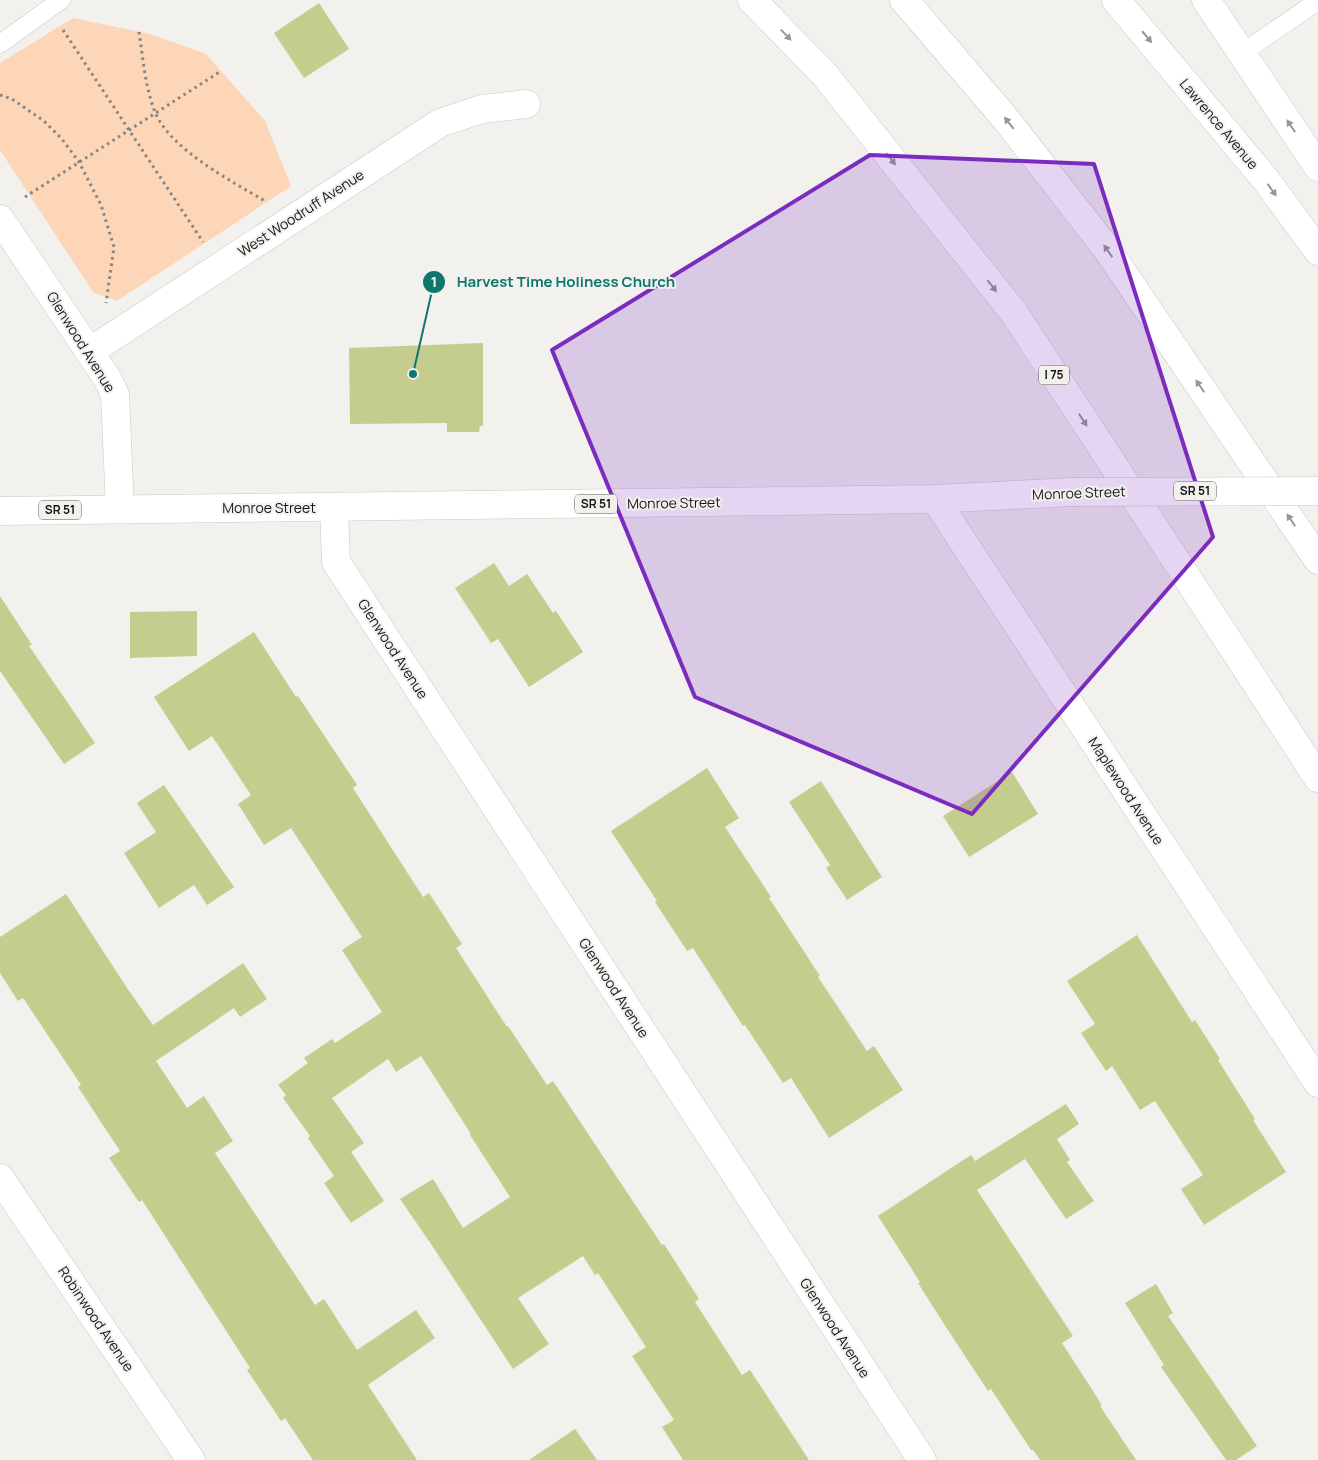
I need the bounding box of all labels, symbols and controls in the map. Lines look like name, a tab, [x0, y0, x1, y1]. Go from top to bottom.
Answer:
one-way arrow	[780, 29, 792, 41]
one-way arrow	[1141, 31, 1153, 43]
street label: Lawrence Avenue	[1176, 74, 1263, 173]
one-way arrow	[1003, 117, 1014, 130]
one-way arrow	[1286, 120, 1296, 133]
one-way arrow	[886, 152, 897, 165]
street label: West Woodruff Avenue	[234, 165, 367, 260]
one-way arrow	[1267, 183, 1277, 197]
one-way arrow	[1103, 244, 1113, 258]
callout: Harvest Time Holiness Church	[422, 267, 685, 297]
text: 1	[431, 271, 437, 292]
text: Harvest Time Holiness Church	[457, 271, 675, 292]
one-way arrow	[987, 279, 997, 293]
street label: Glenwood Avenue	[43, 288, 120, 396]
road number: I 75	[1039, 366, 1069, 384]
one-way arrow	[1195, 379, 1205, 392]
one-way arrow	[1079, 414, 1088, 427]
street label: Monroe Street	[1032, 481, 1127, 504]
road number: SR 51	[1174, 482, 1216, 501]
street label: Monroe Street	[627, 492, 721, 513]
road number: SR 51	[575, 494, 617, 514]
street label: Monroe Street	[222, 498, 316, 517]
road number: SR 51	[39, 500, 81, 520]
one-way arrow	[1286, 513, 1296, 527]
street label: Glenwood Avenue	[354, 595, 433, 702]
street label: Maplewood Avenue	[1084, 733, 1168, 848]
street label: Glenwood Avenue	[575, 934, 654, 1041]
street label: Robinwood Avenue	[54, 1262, 139, 1375]
street label: Glenwood Avenue	[796, 1274, 875, 1381]

